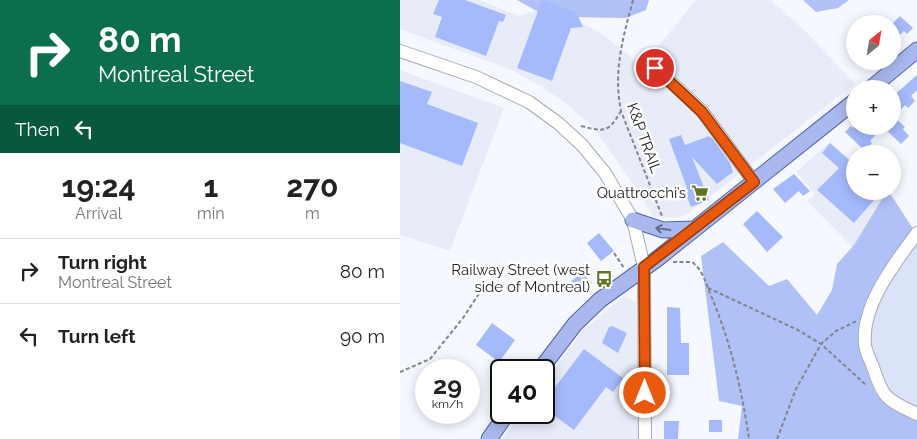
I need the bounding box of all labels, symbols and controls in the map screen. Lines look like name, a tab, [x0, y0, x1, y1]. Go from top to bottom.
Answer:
north arrow	[846, 15, 901, 70]
map controls	[846, 15, 901, 200]
text: 80 m	[98, 19, 182, 60]
icon: right	[15, 20, 80, 85]
pin	[634, 47, 676, 89]
icon: arrive	[641, 54, 669, 82]
text: Montreal Street	[98, 61, 254, 87]
button: +	[846, 80, 901, 135]
street label: K&P TRAIL	[623, 100, 665, 176]
icon: left	[70, 115, 98, 143]
text: Then	[15, 118, 60, 140]
button: −	[846, 145, 901, 200]
text: 19:24	[62, 169, 136, 204]
text: 1	[203, 169, 218, 204]
text: 270	[286, 169, 338, 204]
supermarket icon: Quattrocchi’s	[690, 183, 710, 203]
place label: Quattrocchi’s	[597, 184, 686, 202]
text: Arrival	[75, 204, 122, 223]
text: min	[197, 204, 225, 223]
text: m	[305, 204, 320, 223]
one-way arrow	[656, 224, 672, 234]
text: Turn right	[58, 251, 147, 273]
icon: right	[15, 257, 43, 285]
text: 80 m	[340, 260, 385, 282]
place label: Railway Street (west side of Montreal)	[451, 261, 590, 296]
bus stop icon: Railway Street (west side of Montreal)	[594, 269, 614, 289]
text: Montreal Street	[58, 273, 172, 292]
icon: left	[15, 322, 43, 350]
text: Turn left	[58, 325, 135, 347]
text: 90 m	[340, 325, 385, 347]
speed limit sign: 40	[490, 359, 555, 424]
position arrow	[618, 366, 670, 418]
text: 29	[433, 370, 462, 400]
text: km/h	[432, 397, 463, 411]

